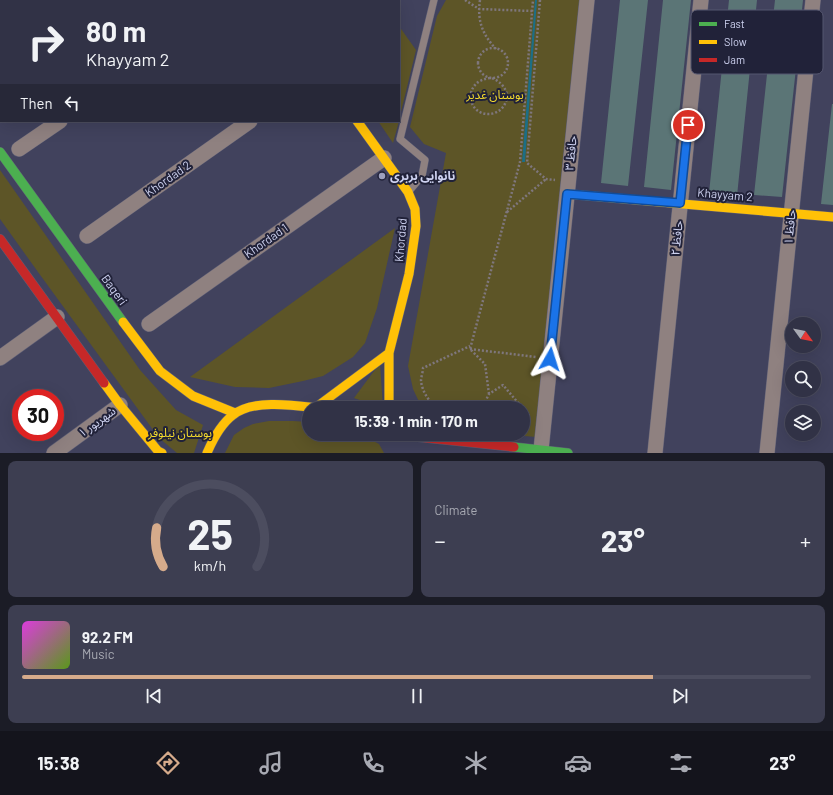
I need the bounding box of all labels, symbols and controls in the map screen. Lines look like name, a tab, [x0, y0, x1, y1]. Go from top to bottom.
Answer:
legend	[691, 10, 823, 74]
text: 80 m	[86, 14, 146, 48]
icon: right	[20, 16, 72, 68]
text: Fast	[724, 17, 745, 30]
text: Slow	[724, 35, 747, 48]
text: Khayyam 2	[86, 48, 170, 70]
text: Jam	[724, 53, 745, 66]
park label: بوستان غدیر	[465, 87, 524, 102]
icon: left	[61, 92, 83, 114]
text: Then	[20, 94, 53, 112]
pin	[671, 108, 705, 142]
icon: arrive	[677, 114, 699, 136]
street label: حافظ ۳	[561, 135, 579, 171]
street label: Khordad 2	[142, 157, 193, 199]
place label: نانوایی بربری	[390, 168, 455, 183]
marker: نانوایی بربری	[377, 171, 387, 181]
street label: Khayyam 2	[697, 185, 753, 203]
street label: حافظ ۱	[780, 209, 798, 245]
street label: Khordad	[391, 217, 409, 262]
street label: Khordad 1	[241, 220, 290, 260]
street label: حافظ ۲	[667, 220, 685, 256]
street label: Baqeri	[99, 272, 130, 307]
north arrow	[785, 317, 821, 353]
map controls	[785, 317, 821, 441]
position arrow	[529, 338, 571, 380]
button: search	[785, 361, 821, 397]
speed limit sign: 30	[12, 389, 64, 441]
street label: شهریور ۱	[75, 403, 118, 440]
button: layers	[785, 405, 821, 441]
text: 15:39 · 1 min · 170 m	[354, 412, 478, 430]
park label: بوستان نیلوفر	[147, 425, 212, 440]
text: Climate	[435, 502, 478, 518]
text: 25	[187, 508, 233, 558]
text: 23°	[601, 522, 645, 558]
text: −	[435, 527, 446, 553]
text: +	[800, 527, 811, 553]
text: km/h	[194, 557, 226, 574]
text: 92.2 FM	[82, 628, 133, 646]
text: Music	[82, 646, 115, 662]
icon: previous	[143, 685, 165, 707]
icon: pause	[406, 685, 428, 707]
icon: next	[669, 685, 691, 707]
icon: directions	[154, 749, 182, 777]
icon: music	[257, 749, 285, 777]
icon: phone	[359, 749, 387, 777]
icon: climate	[462, 749, 490, 777]
icon: car	[564, 749, 592, 777]
icon: filters	[667, 749, 695, 777]
text: 15:38	[37, 752, 79, 774]
text: 23°	[769, 752, 796, 774]

